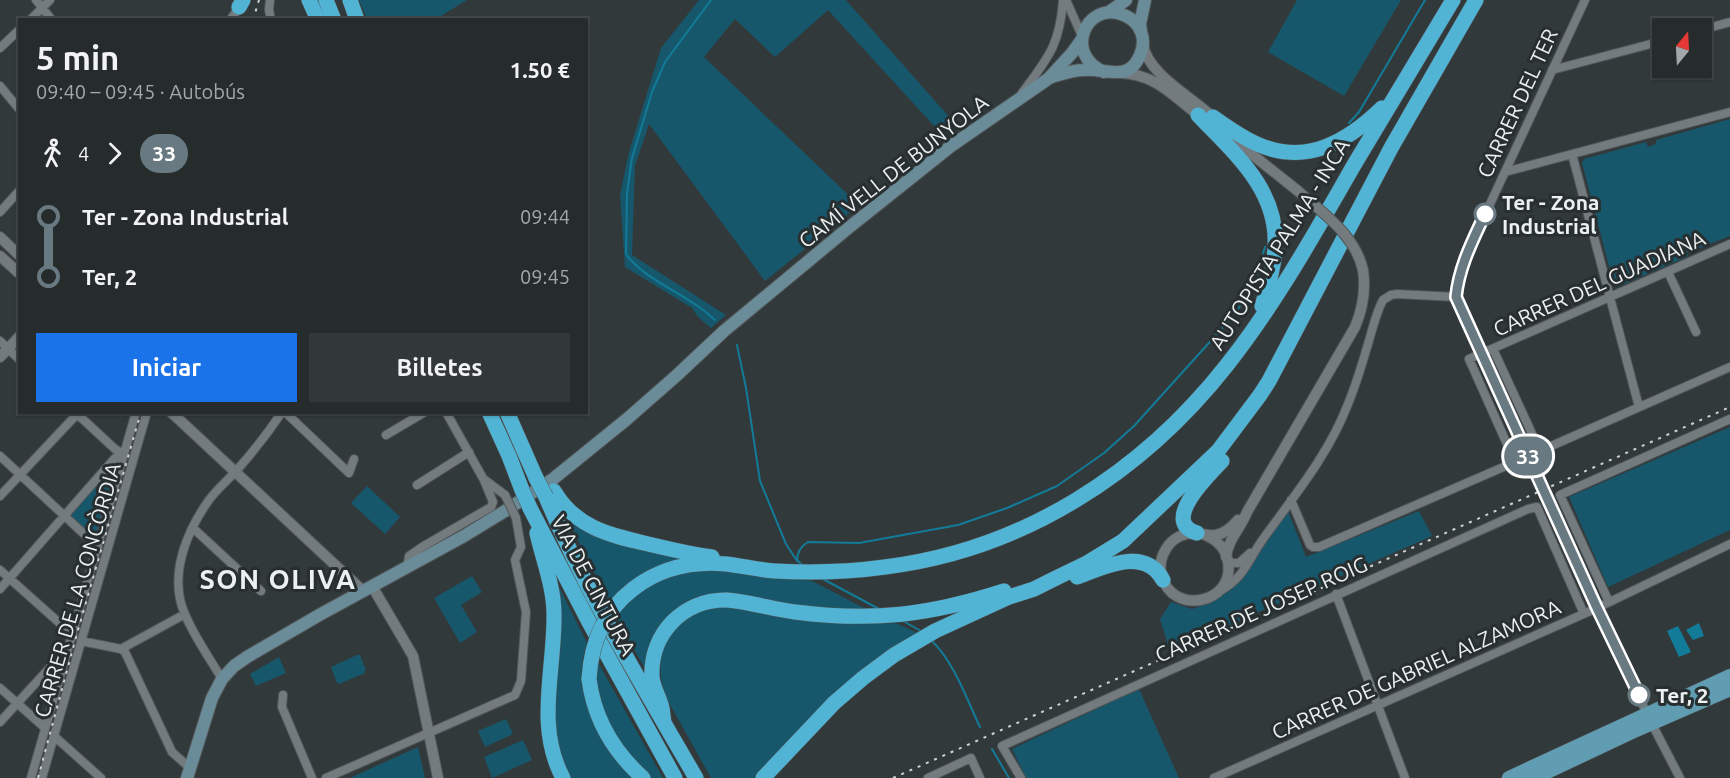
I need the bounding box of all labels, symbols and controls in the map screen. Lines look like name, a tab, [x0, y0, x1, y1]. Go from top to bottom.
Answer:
north arrow	[1652, 18, 1712, 78]
map controls	[1652, 18, 1712, 78]
street label: CARRER DEL TER	[1472, 25, 1562, 181]
text: 5 min	[36, 39, 119, 76]
text: 1.50 €	[510, 57, 570, 82]
text: 09:40 – 09:45 · Autobús	[36, 80, 245, 103]
street label: CAMÍ VELL DE BUNYOLA	[794, 89, 993, 252]
street label: AUTOPISTA PALMA - INCA	[1204, 134, 1354, 354]
icon: walk	[36, 137, 69, 170]
icon: forward	[98, 137, 131, 170]
text: 33	[152, 141, 176, 165]
text: 4	[78, 142, 89, 165]
place label: Ter - Zona Industrial	[1502, 190, 1599, 238]
marker: Ter - Zona Industrial	[1474, 203, 1496, 225]
text: Ter - Zona Industrial	[82, 204, 288, 229]
text: 09:44	[520, 205, 570, 228]
street label: CARRER DEL GUADIANA	[1489, 225, 1709, 341]
text: Ter, 2	[82, 264, 137, 289]
text: 09:45	[520, 265, 570, 288]
button: Iniciar	[36, 333, 297, 402]
button: Billetes	[309, 333, 570, 402]
line badge: 33	[1501, 436, 1555, 476]
text: 33	[1516, 444, 1540, 468]
street label: CARRER DE LA CONCÒRDIA	[29, 460, 125, 720]
street label: VIA DE CINTURA	[547, 511, 641, 659]
street label: CARRER DE JOSEP ROIG	[1151, 551, 1371, 667]
district label: SON OLIVA	[199, 564, 357, 594]
street label: CARRER DE GABRIEL ALZAMORA	[1268, 594, 1564, 744]
place label: Ter, 2	[1656, 683, 1709, 707]
marker: Ter, 2	[1628, 684, 1650, 706]

